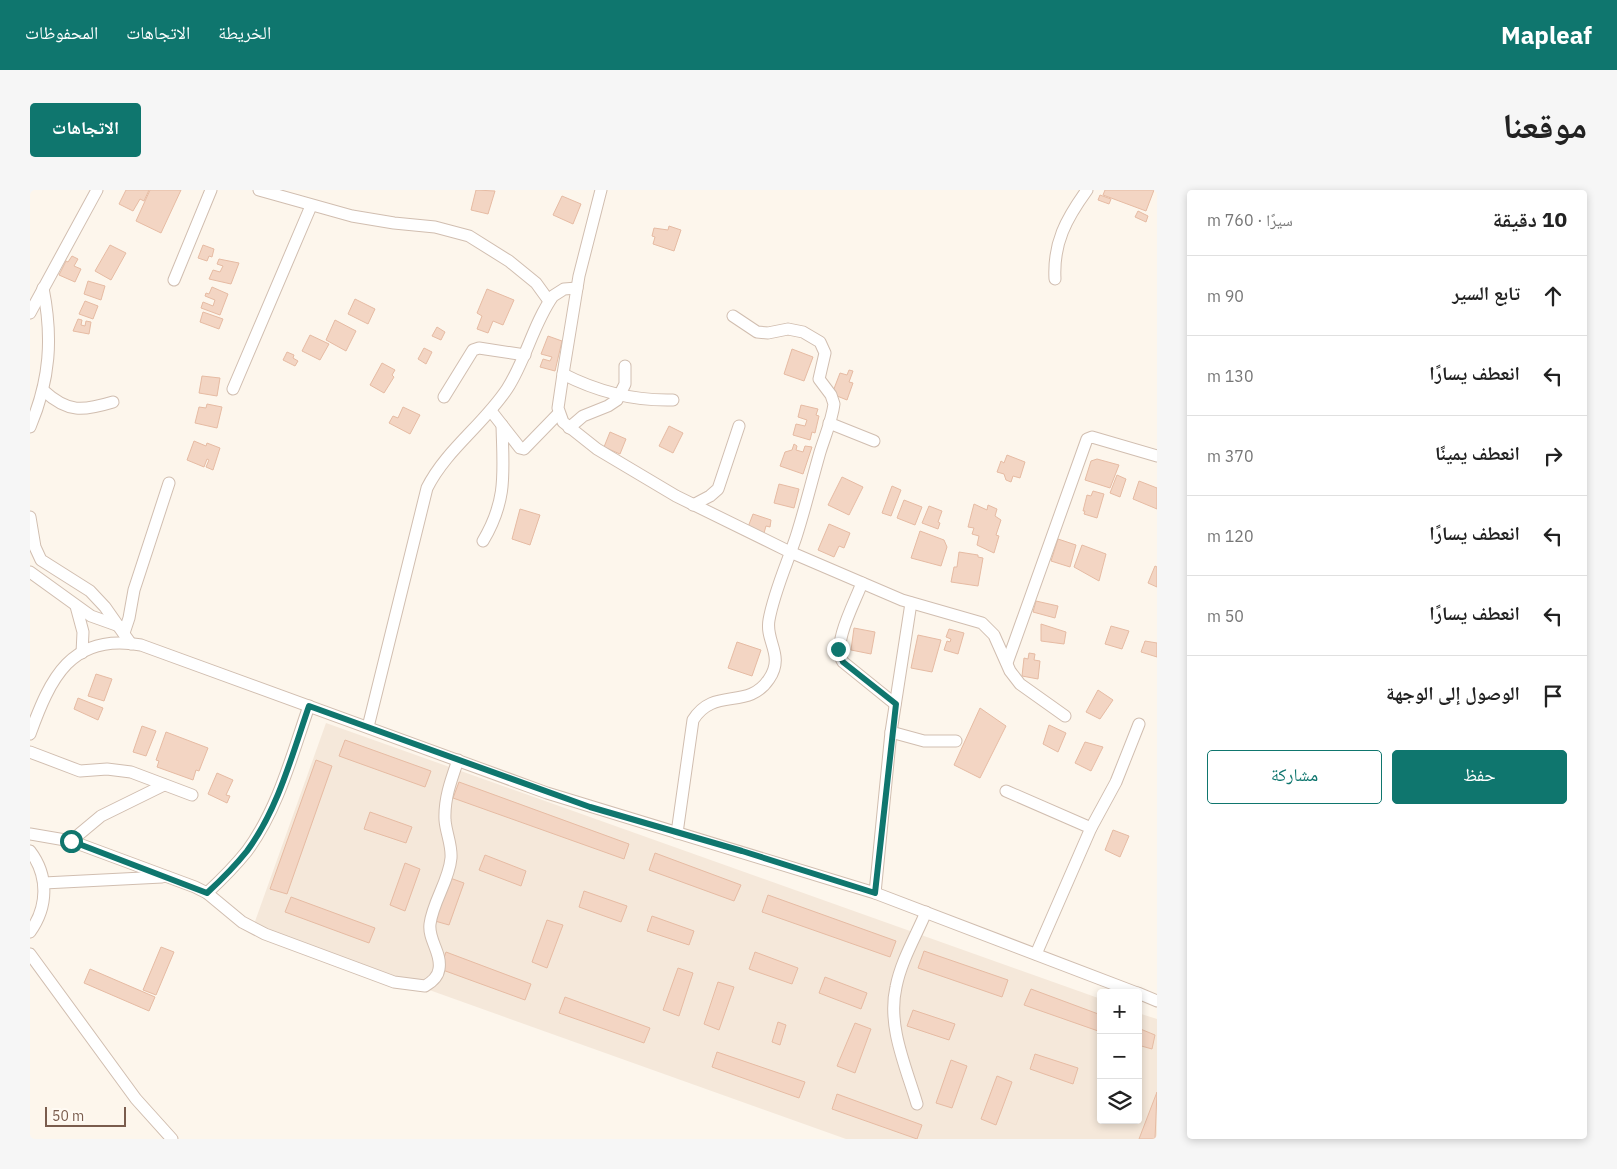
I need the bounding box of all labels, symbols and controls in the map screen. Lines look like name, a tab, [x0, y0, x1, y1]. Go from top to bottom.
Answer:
text: Mapleaf	[1501, 19, 1592, 51]
text: المحفوظات	[25, 21, 98, 44]
text: الاتجاهات	[126, 21, 190, 44]
text: الخريطة	[218, 21, 271, 44]
text: موقعنا	[1502, 102, 1587, 148]
button: الاتجاهات	[30, 103, 141, 157]
text: 10 دقيقة	[1493, 205, 1567, 233]
text: سيرًا · 760 m	[1207, 210, 1293, 230]
text: تابع السير	[1452, 281, 1520, 305]
icon: ahead	[1539, 282, 1567, 310]
text: 90 m	[1207, 286, 1244, 306]
text: انعطف يسارًا	[1429, 361, 1520, 385]
icon: left	[1539, 362, 1567, 390]
text: 130 m	[1207, 366, 1254, 386]
text: انعطف يمينًا	[1435, 441, 1520, 465]
icon: right	[1539, 442, 1567, 470]
text: 370 m	[1207, 446, 1254, 466]
text: انعطف يسارًا	[1429, 521, 1520, 545]
icon: left	[1539, 522, 1567, 550]
text: 120 m	[1207, 526, 1254, 546]
text: انعطف يسارًا	[1429, 601, 1520, 625]
icon: left	[1539, 602, 1567, 630]
text: 50 m	[1207, 606, 1244, 626]
route end	[827, 638, 850, 661]
text: الوصول إلى الوجهة	[1386, 681, 1520, 705]
icon: arrive	[1539, 682, 1567, 710]
button: مشاركة	[1207, 750, 1382, 804]
button: حفظ	[1392, 750, 1567, 804]
route start	[60, 830, 83, 853]
map controls	[1097, 989, 1142, 1124]
button: +	[1097, 989, 1142, 1034]
button: −	[1097, 1034, 1142, 1079]
button: layers	[1097, 1079, 1142, 1124]
scale bar	[45, 1104, 126, 1127]
text: 50 m	[52, 1107, 84, 1125]

